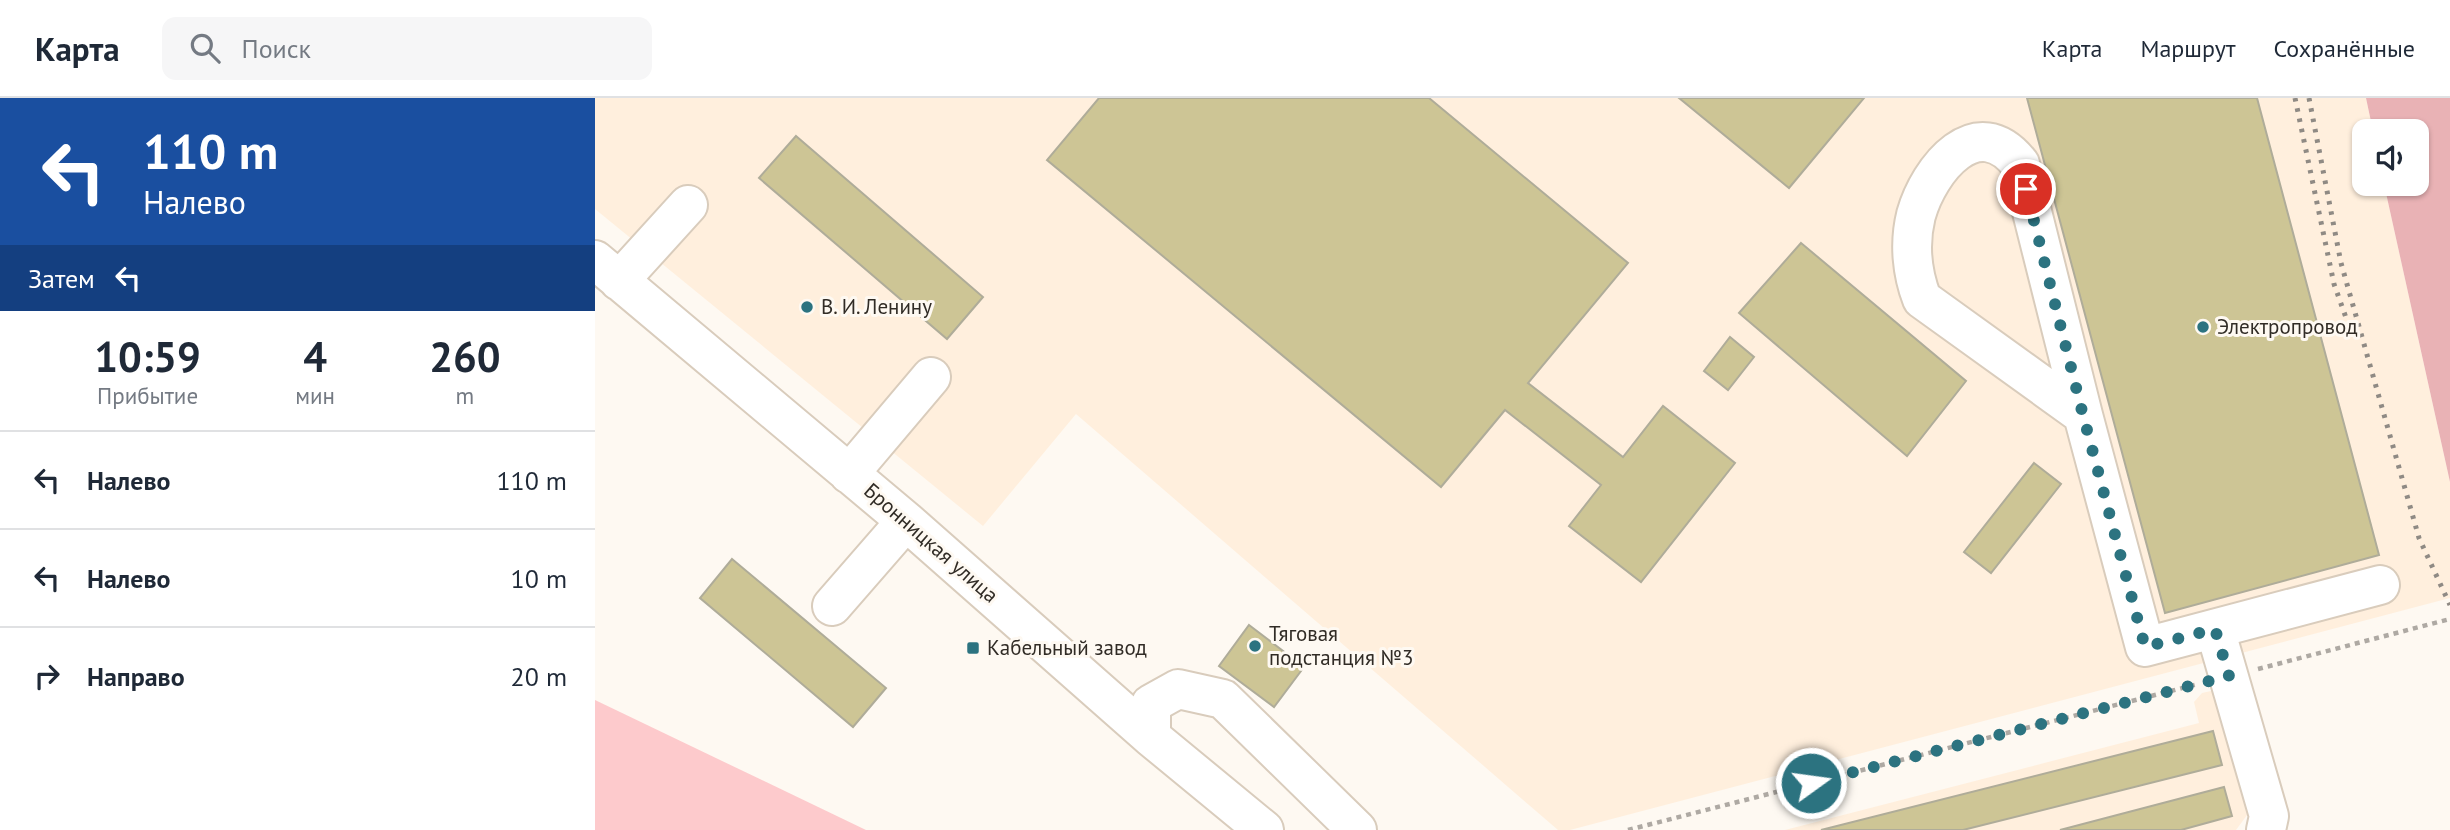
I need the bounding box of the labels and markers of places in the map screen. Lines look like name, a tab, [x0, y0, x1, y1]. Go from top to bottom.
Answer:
pin	[1996, 159, 2056, 219]
place label: В. И. Ленину	[821, 293, 932, 320]
marker: В. И. Ленину	[799, 299, 815, 315]
place label: Электропровод	[2217, 313, 2358, 340]
marker: Электропровод	[2195, 319, 2211, 335]
place label: Тяговая подстанция №3	[1269, 620, 1413, 671]
place label: Кабельный завод	[987, 634, 1147, 661]
marker: Тяговая подстанция №3	[1247, 638, 1263, 654]
marker: Кабельный завод	[965, 640, 981, 656]

